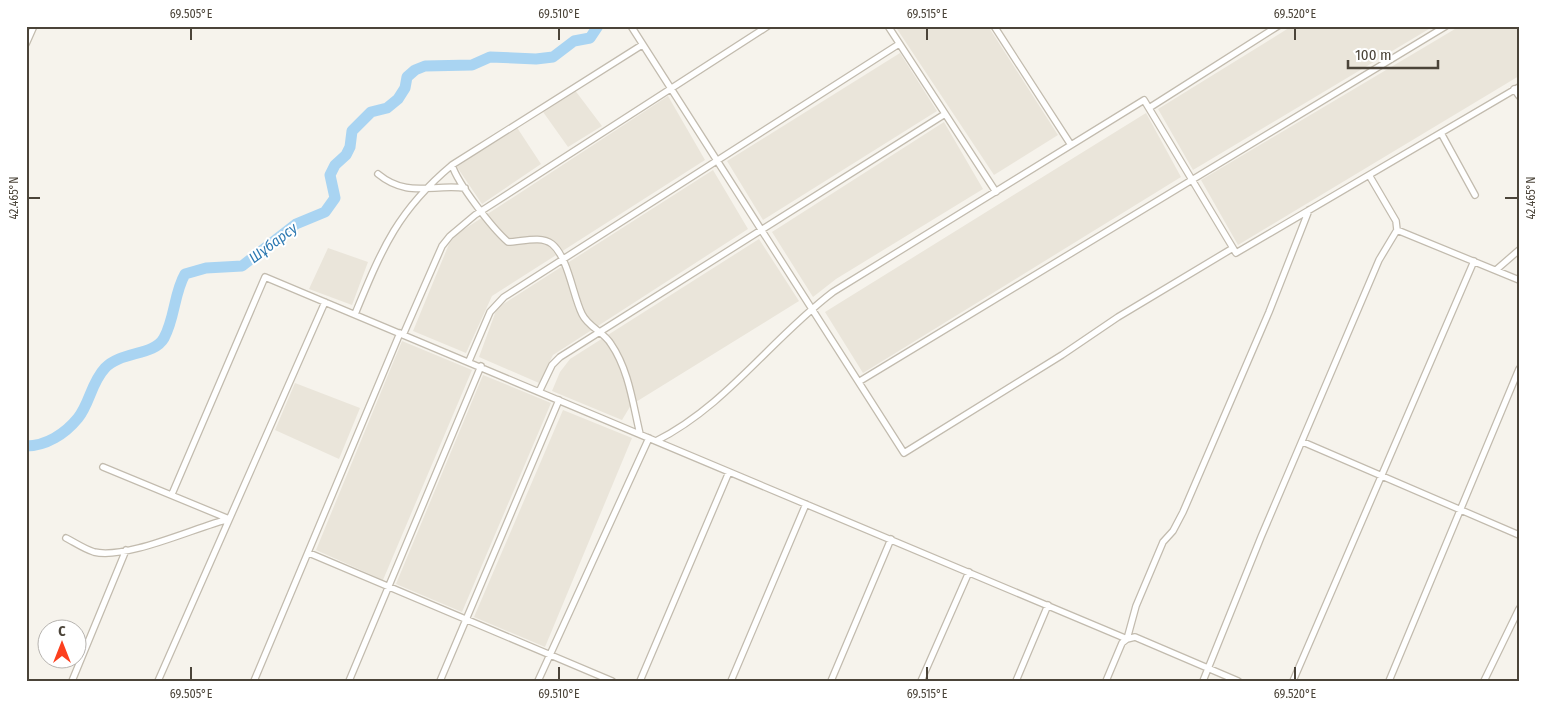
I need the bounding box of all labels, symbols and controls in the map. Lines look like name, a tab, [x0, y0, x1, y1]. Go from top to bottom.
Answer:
text: 69.505°E	[170, 7, 213, 21]
text: 69.510°E	[538, 7, 580, 21]
text: 69.515°E	[907, 7, 948, 21]
text: 69.520°E	[1274, 7, 1317, 21]
scale bar	[1348, 38, 1438, 70]
text: 100 m	[1355, 46, 1392, 64]
text: 42.465°N	[7, 176, 21, 220]
text: 42.465°N	[1524, 176, 1538, 220]
water label: Шұбарсу	[245, 218, 302, 267]
north arrow	[38, 620, 88, 670]
text: С	[58, 623, 66, 640]
text: 69.505°E	[170, 687, 213, 701]
text: 69.510°E	[538, 687, 580, 701]
text: 69.515°E	[907, 687, 948, 701]
text: 69.520°E	[1274, 687, 1317, 701]

